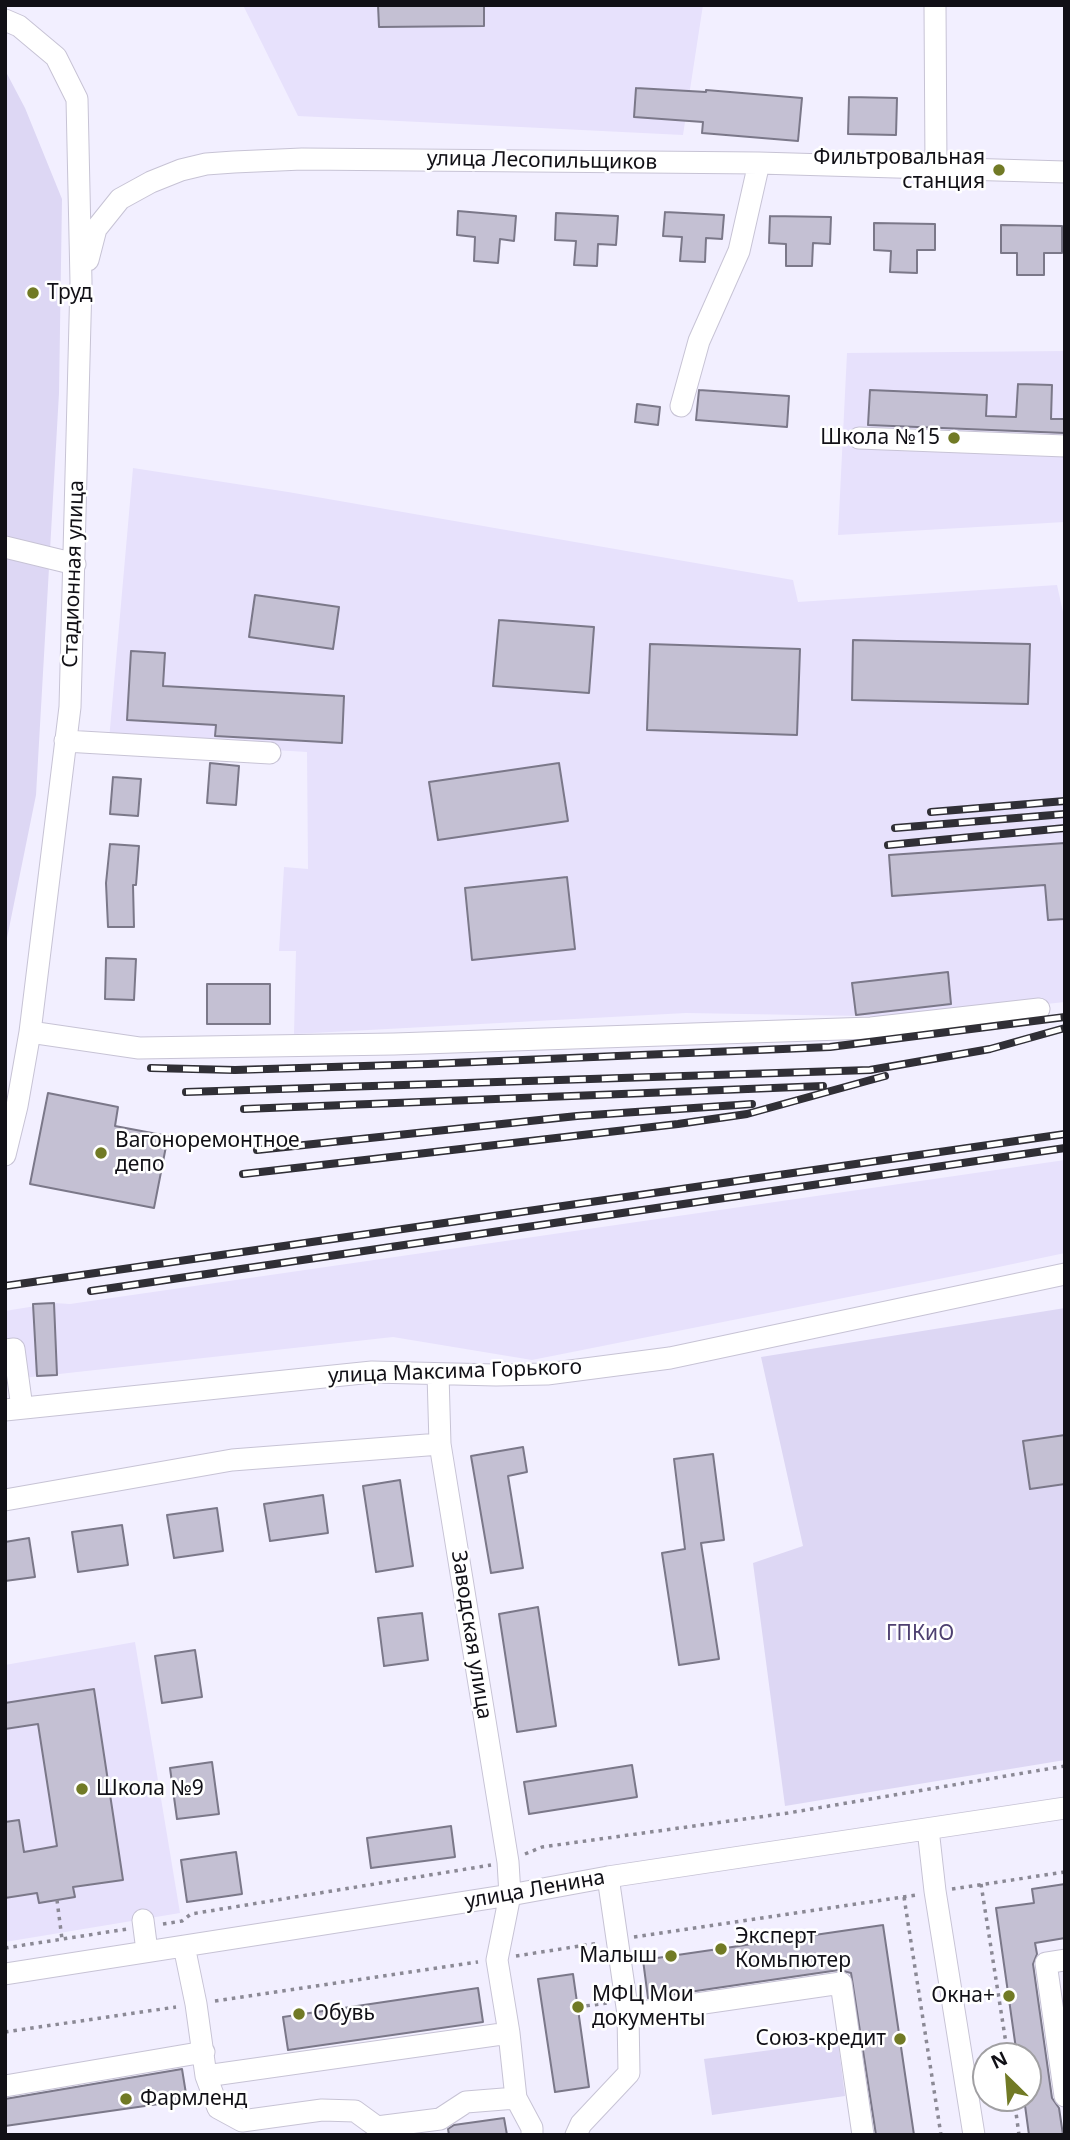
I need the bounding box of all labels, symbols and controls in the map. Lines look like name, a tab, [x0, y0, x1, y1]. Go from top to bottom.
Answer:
place label: Фильтровальная станция	[813, 145, 985, 195]
street label: улица Лесопильщиков	[427, 146, 657, 176]
marker: Фильтровальная станция	[991, 162, 1007, 178]
place label: Труд	[47, 280, 93, 306]
marker: Труд	[25, 285, 41, 301]
place label: Школа №15	[820, 425, 940, 451]
marker: Школа №15	[946, 430, 962, 446]
street label: Стадионная улица	[58, 480, 90, 668]
place label: Вагоноремонтное депо	[115, 1128, 300, 1178]
marker: Вагоноремонтное депо	[93, 1145, 109, 1161]
street label: улица Максима Горького	[327, 1355, 583, 1389]
street label: Заводская улица	[445, 1549, 497, 1721]
park label: ГПКиО	[886, 1621, 954, 1647]
place label: Школа №9	[96, 1776, 204, 1802]
marker: Школа №9	[74, 1781, 90, 1797]
street label: улица Ленина	[463, 1865, 607, 1915]
place label: Эксперт Комьпютер	[735, 1924, 851, 1974]
marker: Эксперт Комьпютер	[713, 1941, 729, 1957]
place label: Малыш	[579, 1943, 657, 1969]
marker: Малыш	[663, 1948, 679, 1964]
place label: МФЦ Мои документы	[592, 1982, 705, 2032]
place label: Окна+	[931, 1983, 995, 2009]
marker: Окна+	[1001, 1988, 1017, 2004]
marker: МФЦ Мои документы	[570, 1999, 586, 2015]
place label: Обувь	[313, 2001, 375, 2027]
marker: Обувь	[291, 2006, 307, 2022]
place label: Союз-кредит	[755, 2026, 886, 2052]
marker: Союз-кредит	[892, 2031, 908, 2047]
north arrow	[972, 2042, 1042, 2112]
text: N	[986, 2045, 1011, 2075]
place label: Фармленд	[140, 2086, 247, 2112]
marker: Фармленд	[118, 2091, 134, 2107]

